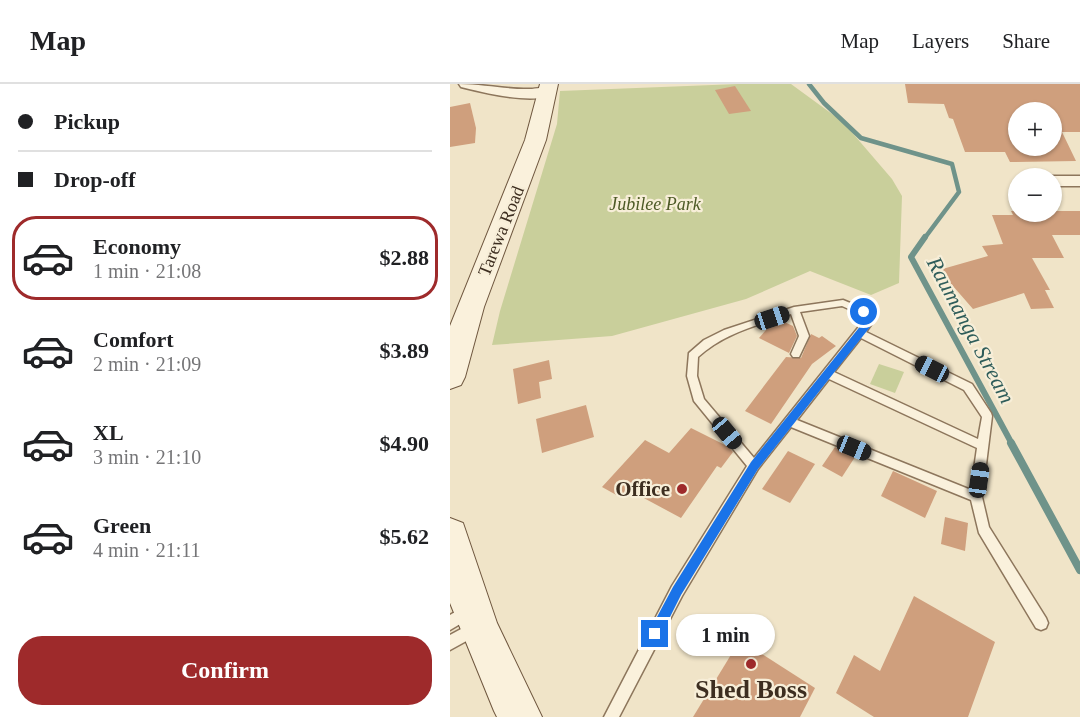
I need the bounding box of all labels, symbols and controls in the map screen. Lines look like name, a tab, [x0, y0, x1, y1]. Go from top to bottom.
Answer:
text: Map	[30, 25, 86, 56]
text: Map	[841, 29, 879, 53]
text: Layers	[912, 29, 969, 53]
text: Share	[1002, 29, 1050, 53]
map controls	[1008, 102, 1062, 222]
button: +	[1008, 102, 1062, 156]
text: Pickup	[54, 109, 120, 134]
text: Drop-off	[54, 167, 135, 192]
button: −	[1008, 168, 1062, 222]
street label: Tarewa Road	[474, 183, 528, 279]
park label: Jubilee Park	[609, 194, 702, 214]
icon: car	[21, 231, 75, 285]
text: Economy	[93, 234, 181, 259]
text: $2.88	[380, 245, 429, 270]
water label: Raumanga Stream	[921, 252, 1020, 408]
text: 1 min · 21:08	[93, 260, 201, 282]
route start	[850, 298, 877, 325]
car	[752, 304, 792, 332]
icon: car	[21, 324, 75, 378]
text: Comfort	[93, 327, 174, 352]
text: $3.89	[380, 338, 429, 363]
text: 2 min · 21:09	[93, 353, 201, 375]
car	[912, 353, 952, 385]
car	[709, 413, 745, 453]
icon: car	[21, 417, 75, 471]
text: XL	[93, 420, 124, 445]
text: $4.90	[380, 431, 429, 456]
car	[834, 433, 874, 463]
text: 3 min · 21:10	[93, 446, 201, 468]
car	[968, 461, 990, 499]
place label: Office	[615, 477, 670, 501]
marker: Office	[675, 482, 689, 496]
icon: car	[21, 510, 75, 564]
text: Green	[93, 513, 151, 538]
text: $5.62	[380, 524, 429, 549]
text: 4 min · 21:11	[93, 539, 201, 561]
callout: 1 min	[676, 613, 775, 655]
route end	[641, 620, 668, 647]
text: 1 min	[701, 624, 750, 646]
button: Confirm	[18, 636, 432, 705]
marker: Shed Boss	[744, 657, 758, 671]
place label: Shed Boss	[695, 675, 807, 704]

